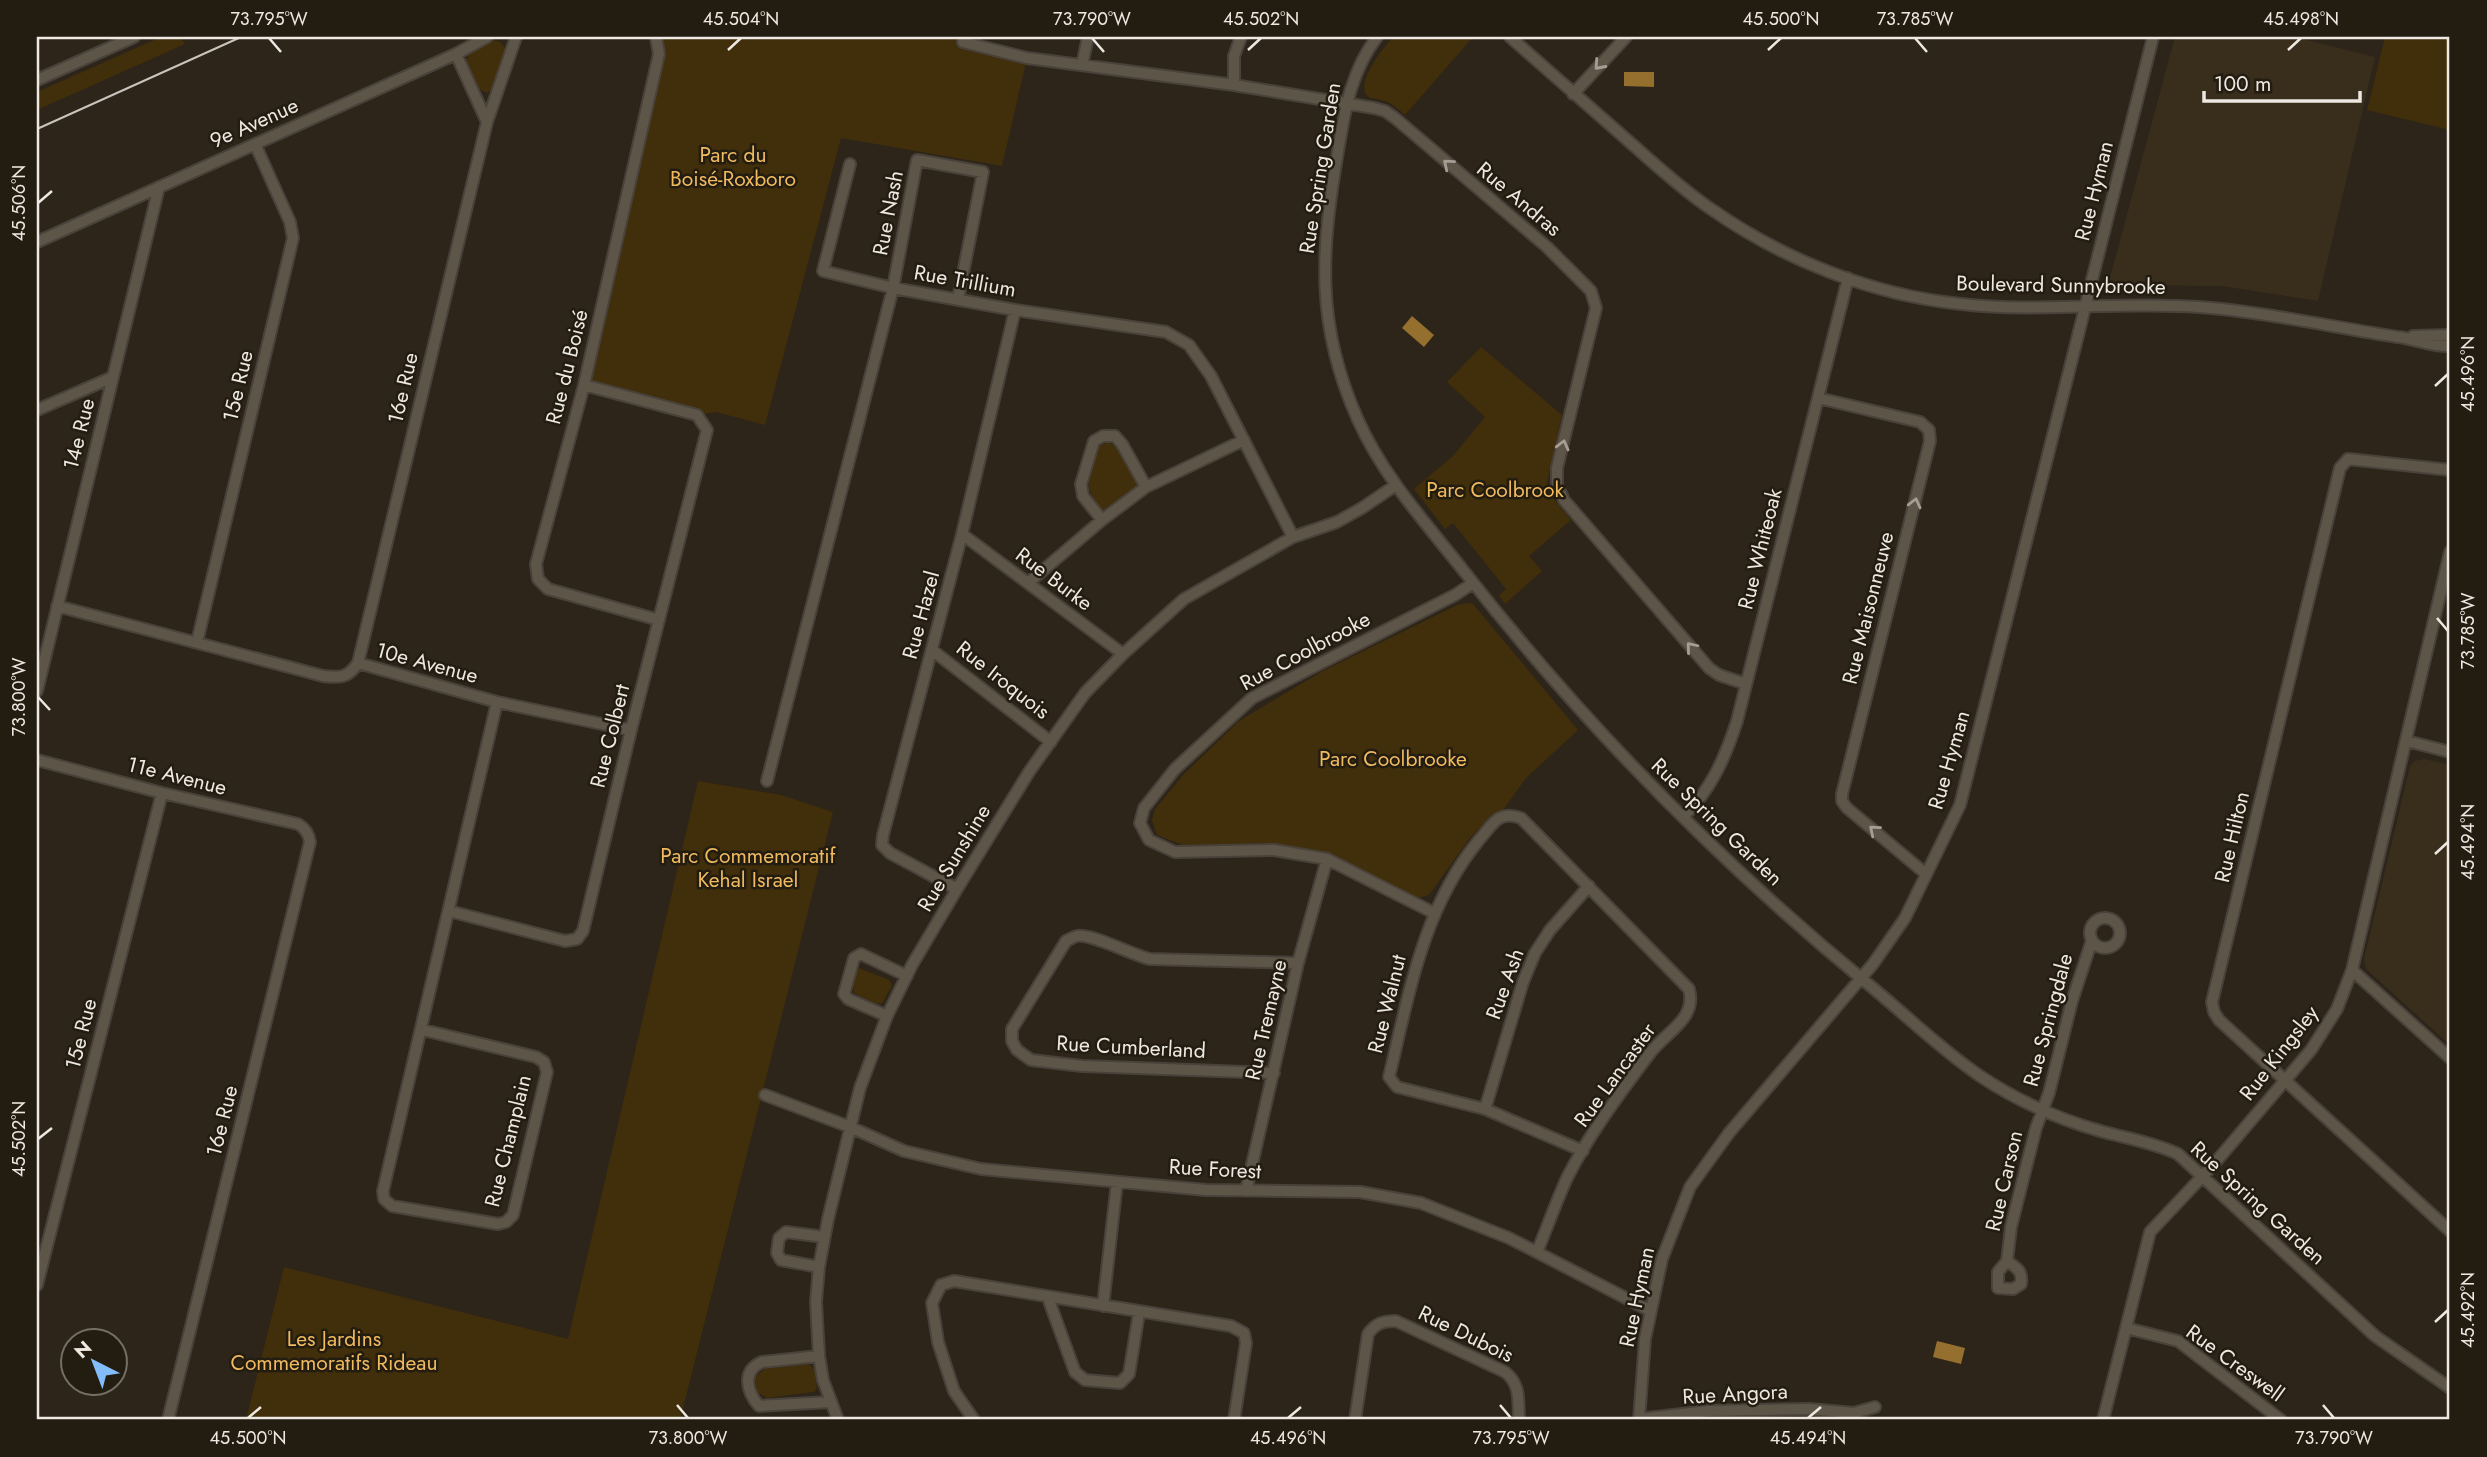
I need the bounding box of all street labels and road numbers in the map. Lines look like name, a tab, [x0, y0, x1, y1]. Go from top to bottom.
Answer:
street label: Rue Spring Garden	[1292, 80, 1348, 256]
street label: 9e Avenue	[205, 90, 303, 156]
street label: Rue Hyman	[2067, 138, 2121, 244]
street label: Rue Andras	[1470, 155, 1568, 243]
street label: Rue Nash	[865, 168, 911, 258]
street label: Rue Trillium	[912, 257, 1018, 305]
street label: Boulevard Sunnybrooke	[1956, 268, 2166, 302]
street label: Rue du Boisé	[538, 306, 596, 427]
street label: 15e Rue	[215, 347, 261, 424]
street label: 16e Rue	[380, 349, 426, 427]
street label: 14e Rue	[56, 395, 102, 473]
street label: Rue Whiteoak	[1730, 485, 1790, 613]
street label: Rue Maisonneuve	[1835, 528, 1901, 687]
street label: Rue Burke	[1009, 540, 1099, 618]
street label: Rue Hazel	[895, 568, 947, 662]
street label: Rue Coolbrooke	[1235, 604, 1376, 698]
street label: Rue Iroquois	[950, 634, 1056, 726]
street label: 10e Avenue	[373, 635, 482, 691]
street label: Rue Colbert	[583, 681, 637, 791]
street label: Rue Hyman	[1921, 707, 1977, 813]
street label: 11e Avenue	[124, 749, 230, 803]
street label: Rue Spring Garden	[1644, 751, 1790, 893]
street label: Rue Hilton	[2207, 788, 2257, 886]
street label: Rue Sunshine	[910, 799, 998, 917]
street label: Rue Ash	[1478, 944, 1532, 1024]
street label: Rue Springdale	[2016, 950, 2080, 1090]
street label: Rue Walnut	[1360, 952, 1414, 1056]
street label: Rue Tremayne	[1238, 956, 1295, 1083]
street label: 15e Rue	[58, 995, 104, 1073]
street label: Rue Kingsley	[2232, 999, 2326, 1107]
street label: Rue Lancaster	[1567, 1016, 1663, 1133]
street label: Rue Cumberland	[1056, 1028, 1206, 1066]
street label: Rue Champlain	[477, 1072, 539, 1210]
street label: 16e Rue	[199, 1082, 245, 1160]
street label: Rue Carson	[1978, 1128, 2030, 1234]
street label: Rue Spring Garden	[2184, 1134, 2332, 1272]
street label: Rue Forest	[1168, 1152, 1262, 1186]
street label: Rue Hyman	[1612, 1244, 1662, 1350]
street label: Rue Dubois	[1413, 1298, 1519, 1370]
street label: Rue Creswell	[2180, 1317, 2290, 1409]
street label: Rue Angora	[1682, 1376, 1788, 1412]

